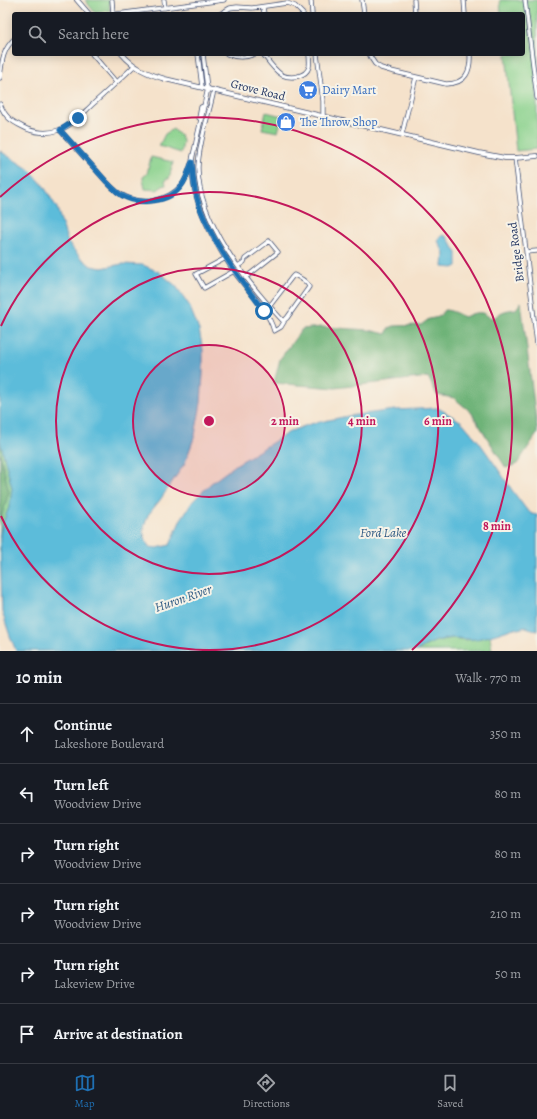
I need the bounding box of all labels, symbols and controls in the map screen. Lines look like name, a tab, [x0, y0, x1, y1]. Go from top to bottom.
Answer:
search box	[12, 12, 525, 56]
icon: search	[26, 23, 48, 45]
text: Search here	[58, 24, 129, 44]
street label: Grove Road	[229, 75, 288, 105]
supermarket icon: Dairy Mart	[297, 79, 319, 101]
place label: Dairy Mart	[322, 82, 376, 98]
route end	[69, 109, 87, 127]
shop icon: The Throw Shop	[275, 111, 297, 133]
place label: The Throw Shop	[300, 114, 378, 130]
street label: Bridge Road	[504, 221, 528, 283]
route start	[255, 302, 273, 320]
text: 2 min	[271, 413, 299, 429]
text: 4 min	[348, 413, 376, 429]
text: 6 min	[424, 413, 452, 429]
centre of rings	[202, 414, 216, 428]
text: 8 min	[483, 518, 511, 534]
water label: Ford Lake	[360, 524, 406, 541]
water label: Huron River	[152, 580, 214, 616]
text: 10 min	[16, 666, 62, 689]
text: Walk · 770 m	[455, 669, 521, 686]
text: Continue	[54, 715, 112, 735]
icon: ahead	[16, 723, 38, 745]
text: 350 m	[490, 725, 521, 742]
text: Lakeshore Boulevard	[54, 735, 164, 752]
text: Turn left	[54, 775, 109, 795]
icon: left	[16, 783, 38, 805]
text: 80 m	[494, 785, 521, 802]
text: Woodview Drive	[54, 795, 141, 812]
text: Turn right	[54, 835, 119, 855]
icon: right	[16, 843, 38, 865]
text: 80 m	[494, 845, 521, 862]
text: Woodview Drive	[54, 855, 141, 872]
text: Turn right	[54, 895, 119, 915]
icon: right	[16, 903, 38, 925]
text: 210 m	[490, 905, 521, 922]
text: Woodview Drive	[54, 915, 141, 932]
text: Turn right	[54, 955, 119, 975]
icon: right	[16, 963, 38, 985]
text: 50 m	[495, 965, 521, 982]
text: Lakeview Drive	[54, 975, 135, 992]
icon: arrive	[16, 1023, 38, 1045]
text: Arrive at destination	[54, 1024, 183, 1044]
tab: Map	[74, 1072, 96, 1111]
tab: Directions	[243, 1072, 290, 1111]
tab: Saved	[437, 1072, 463, 1111]

